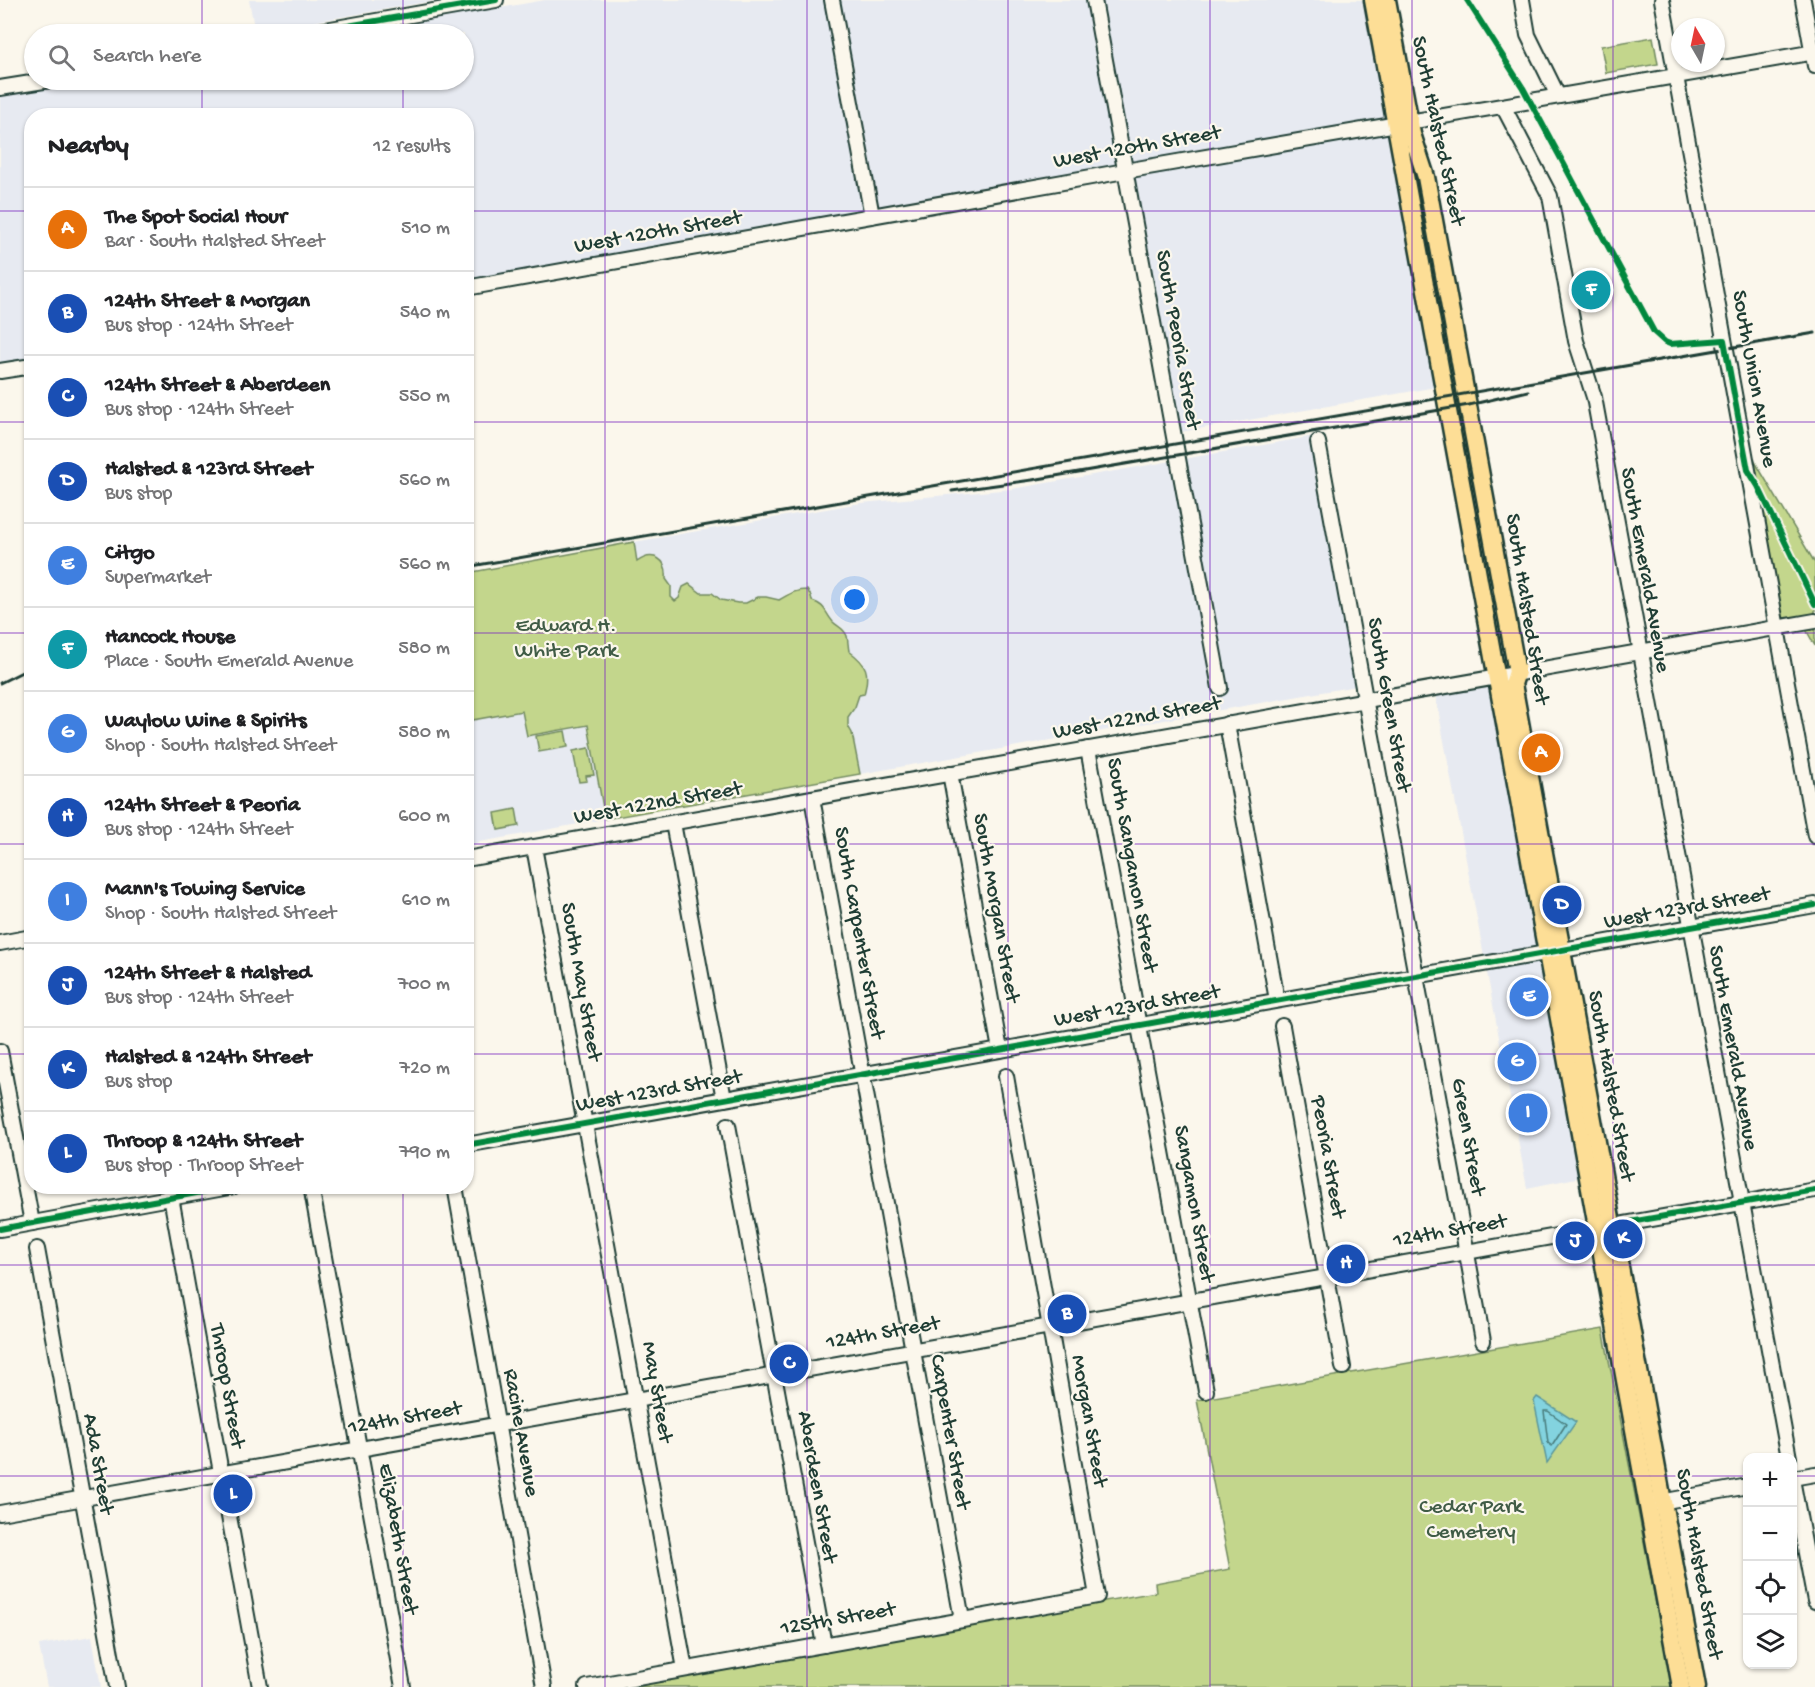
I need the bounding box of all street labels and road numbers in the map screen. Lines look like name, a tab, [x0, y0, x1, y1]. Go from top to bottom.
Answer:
street label: South Halsted Street	[1404, 34, 1470, 230]
street label: West 120th Street	[1051, 120, 1225, 175]
street label: West 120th Street	[572, 205, 746, 260]
street label: South Peoria Street	[1148, 248, 1206, 434]
street label: South Union Avenue	[1725, 289, 1781, 470]
street label: South Emerald Avenue	[1613, 465, 1675, 675]
street label: South Halsted Street	[1498, 512, 1554, 708]
street label: South Green Street	[1360, 616, 1416, 796]
street label: West 122nd Street	[1051, 691, 1225, 747]
street label: South Sangamon Street	[1099, 756, 1163, 976]
street label: West 122nd Street	[572, 776, 746, 832]
street label: South Morgan Street	[966, 811, 1025, 1007]
street label: South Carpenter Street	[827, 825, 890, 1043]
street label: West 123rd Street	[1602, 881, 1774, 936]
street label: South May Street	[553, 901, 607, 1065]
street label: South Emerald Avenue	[1701, 943, 1763, 1153]
street label: West 123rd Street	[1052, 979, 1224, 1034]
street label: South Halsted Street	[1580, 989, 1640, 1185]
street label: West 123rd Street	[574, 1064, 746, 1119]
street label: Green Street	[1444, 1076, 1490, 1200]
street label: Peoria Street	[1303, 1093, 1351, 1222]
street label: Sangamon Street	[1166, 1123, 1220, 1287]
street label: 124th Street	[1390, 1209, 1511, 1255]
street label: 124th Street	[823, 1311, 944, 1357]
street label: Throop Street	[202, 1320, 250, 1452]
street label: May Street	[634, 1339, 678, 1447]
street label: Carpenter Street	[923, 1353, 976, 1513]
street label: Morgan Street	[1064, 1353, 1113, 1491]
street label: Racine Avenue	[496, 1367, 544, 1499]
street label: 124th Street	[345, 1396, 466, 1442]
street label: Aberdeen Street	[790, 1409, 842, 1567]
street label: Ada Street	[75, 1412, 119, 1518]
street label: Elizabeth Street	[371, 1461, 423, 1619]
street label: South Halsted Street	[1668, 1467, 1728, 1663]
street label: 125th Street	[778, 1597, 899, 1643]

